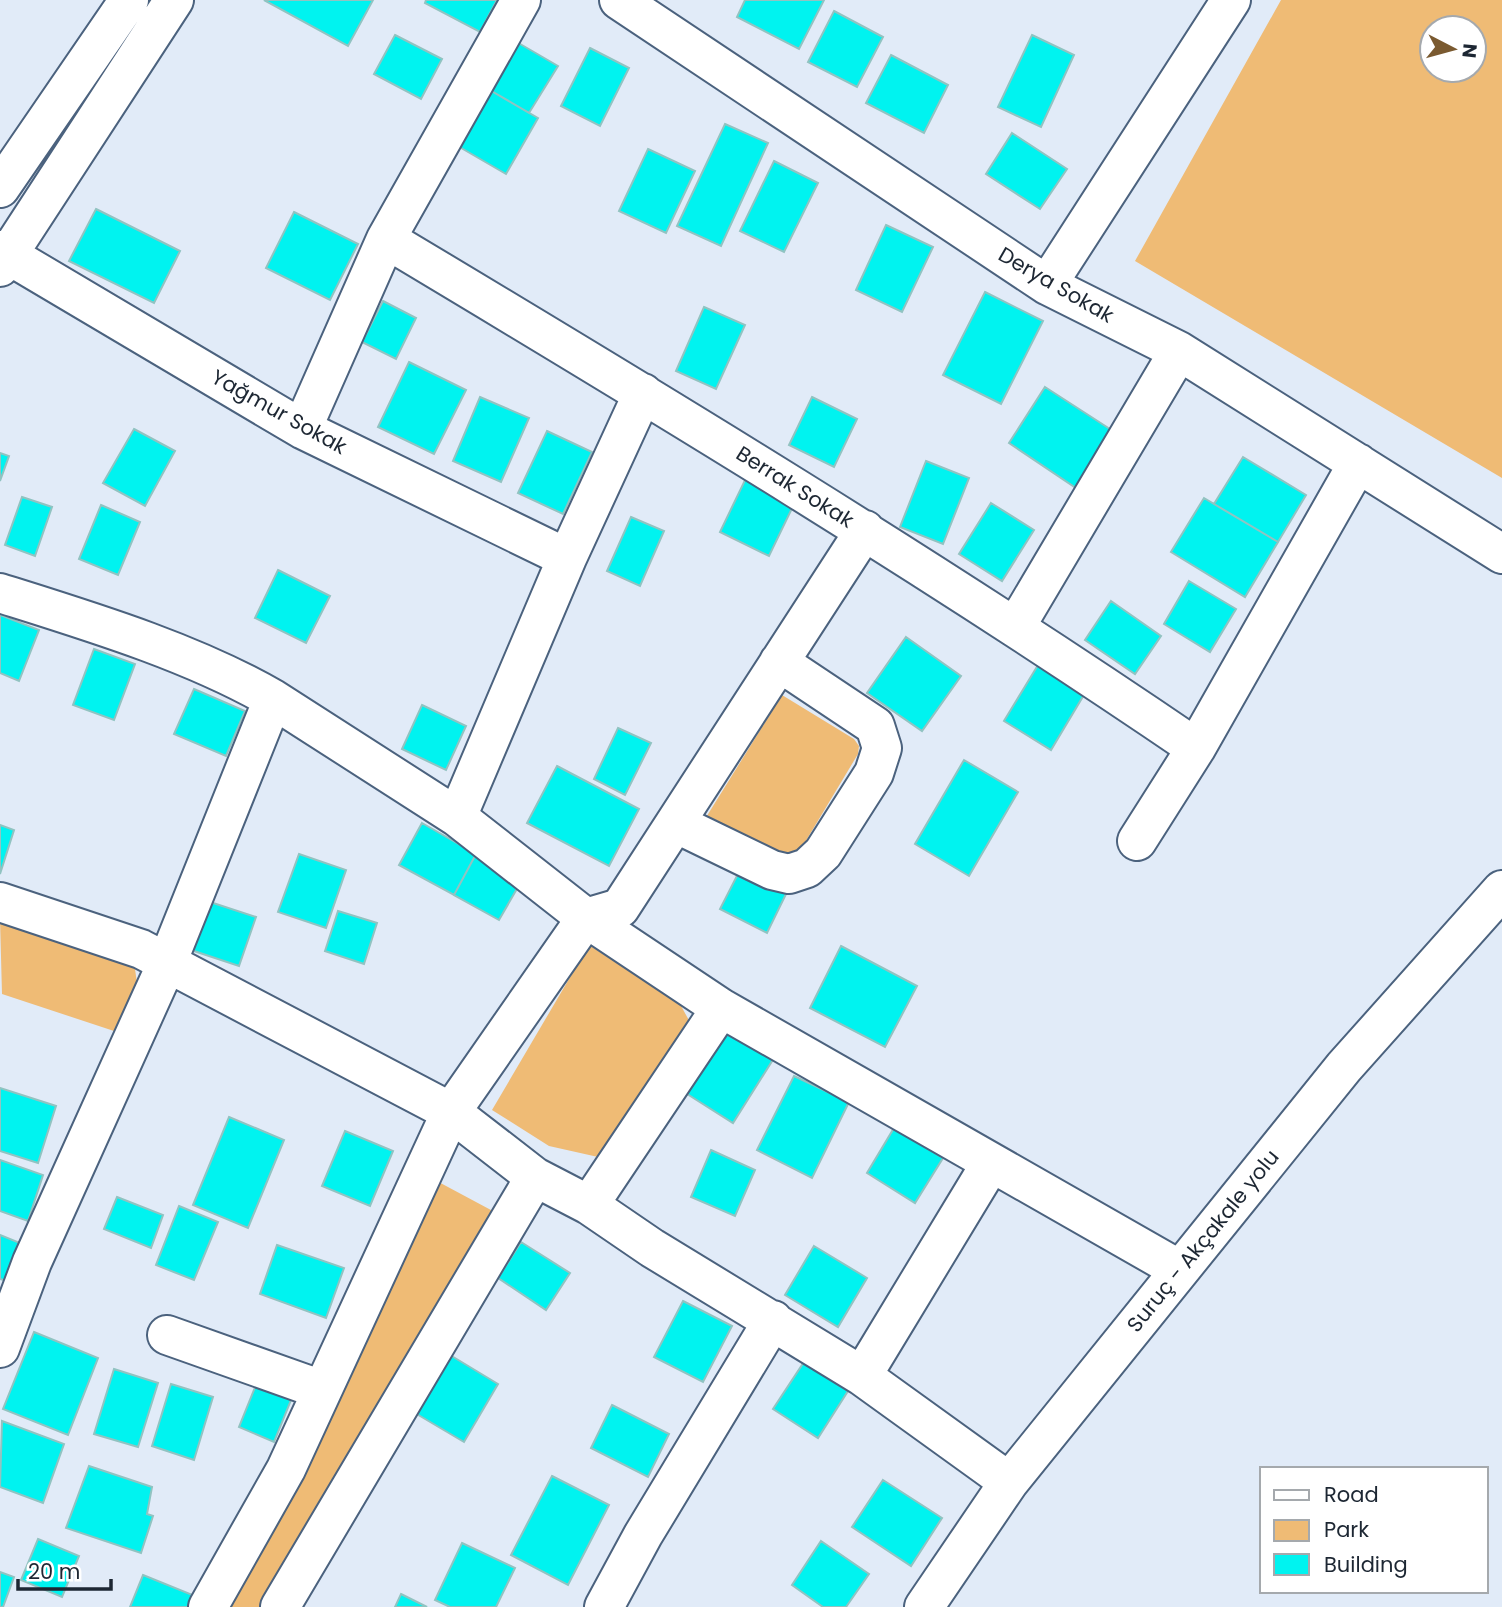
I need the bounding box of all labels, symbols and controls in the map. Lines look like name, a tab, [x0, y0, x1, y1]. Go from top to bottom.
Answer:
north arrow	[1418, 14, 1488, 84]
text: N	[1455, 42, 1484, 59]
street label: Derya Sokak	[993, 240, 1119, 329]
street label: Yağmur Sokak	[206, 362, 352, 461]
street label: Berrak Sokak	[731, 439, 860, 534]
street label: Suruç - Akçakale yolu	[1120, 1143, 1285, 1338]
legend	[1260, 1467, 1488, 1593]
text: Road	[1324, 1480, 1379, 1509]
text: Park	[1324, 1515, 1369, 1544]
scale bar	[18, 1548, 110, 1592]
text: Building	[1324, 1550, 1408, 1579]
text: 20 m	[28, 1557, 81, 1586]

